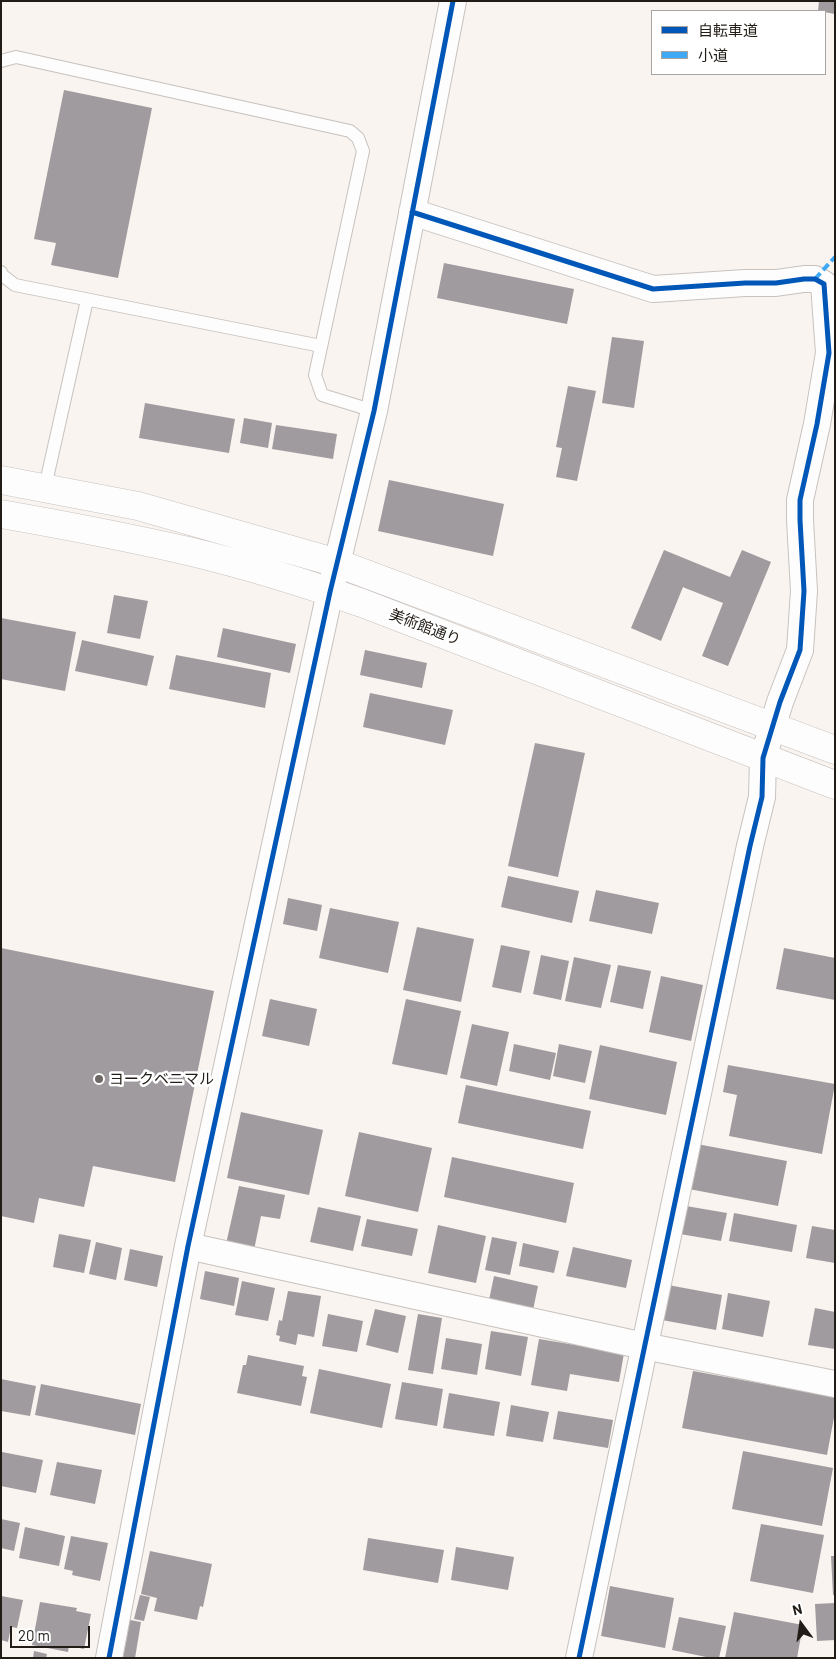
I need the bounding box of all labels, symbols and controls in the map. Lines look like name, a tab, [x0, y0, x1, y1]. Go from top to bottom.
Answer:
legend	[651, 10, 826, 75]
text: 自転車道	[698, 21, 758, 39]
text: 小道	[698, 46, 728, 64]
street label: 美術館通り	[387, 605, 463, 649]
place label: ヨークベニマル	[109, 1070, 214, 1088]
marker: ヨークベニマル	[93, 1073, 105, 1085]
north arrow	[776, 1599, 826, 1649]
text: N	[791, 1600, 804, 1618]
scale bar	[12, 1616, 92, 1648]
text: 20 m	[18, 1626, 50, 1644]

